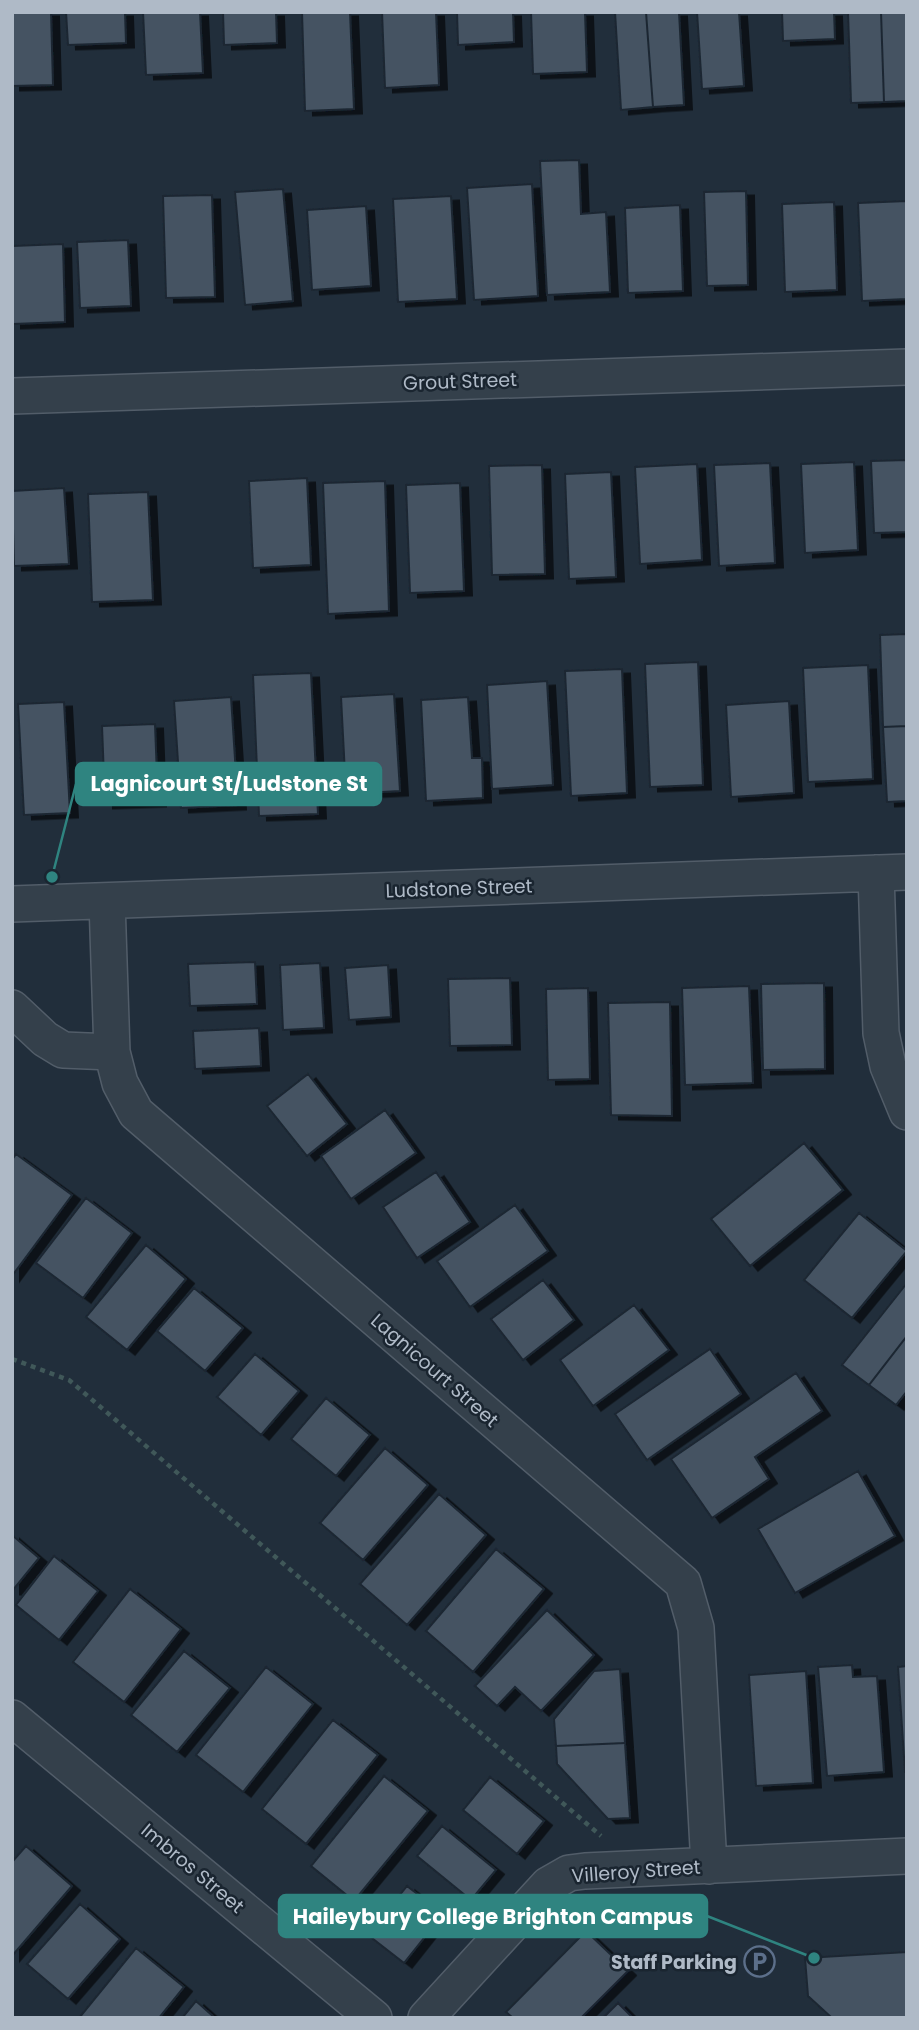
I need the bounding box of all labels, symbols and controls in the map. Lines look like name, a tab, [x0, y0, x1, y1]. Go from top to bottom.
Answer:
street label: Grout Street	[403, 366, 517, 397]
callout: Lagnicourt St/Ludstone St	[76, 763, 381, 805]
text: Lagnicourt St/Ludstone St	[90, 769, 368, 798]
street label: Ludstone Street	[385, 872, 533, 905]
street label: Lagnicourt Street	[365, 1307, 504, 1434]
street label: Imbros Street	[135, 1817, 250, 1920]
street label: Villeroy Street	[571, 1854, 702, 1889]
callout: Haileybury College Brighton Campus	[279, 1895, 707, 1937]
text: Haileybury College Brighton Campus	[293, 1902, 693, 1931]
parking icon: Staff Parking	[743, 1945, 777, 1979]
place label: Staff Parking	[611, 1949, 737, 1976]

